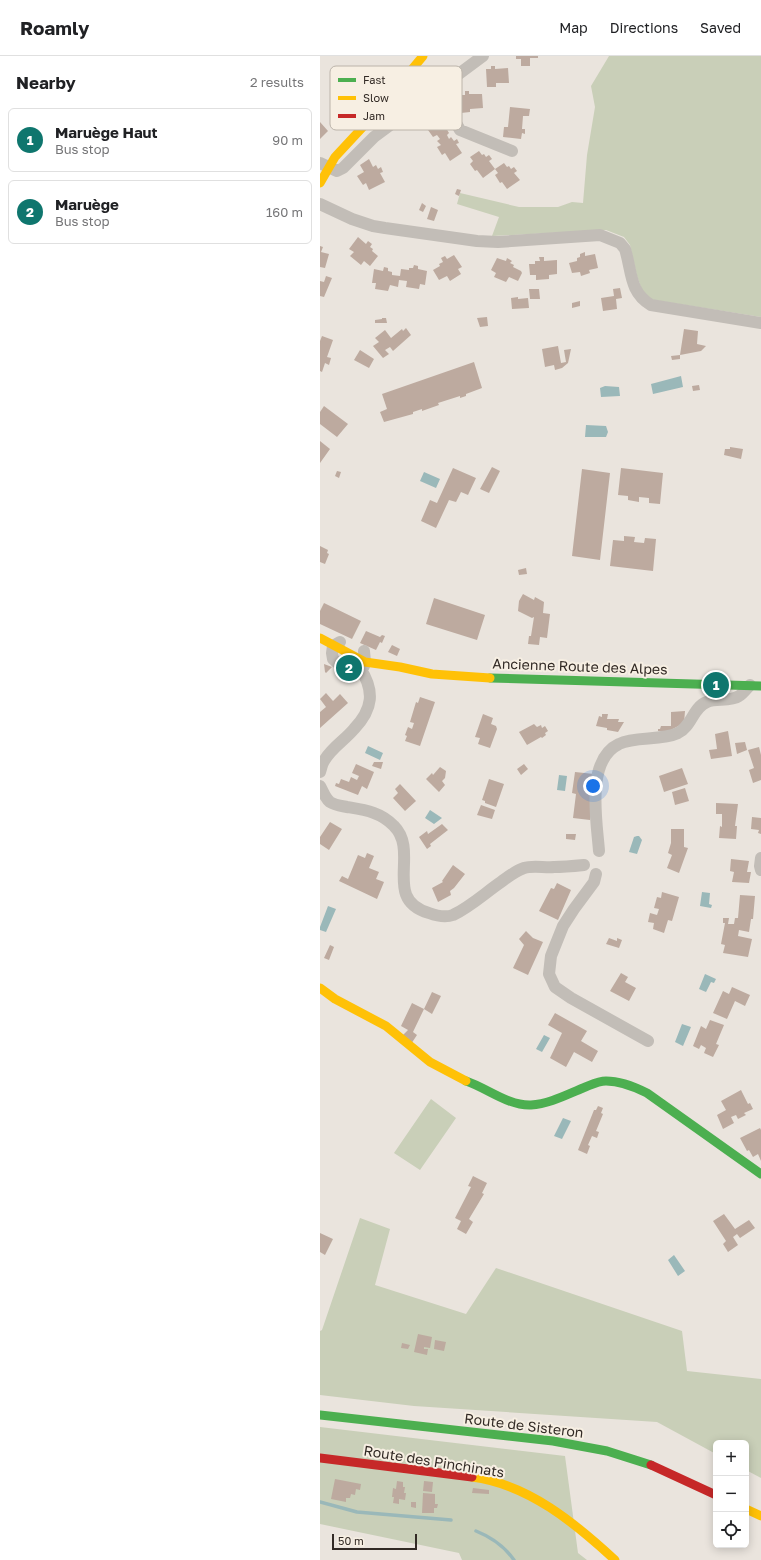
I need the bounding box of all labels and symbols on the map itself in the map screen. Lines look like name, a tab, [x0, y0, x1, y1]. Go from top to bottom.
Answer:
legend	[330, 66, 462, 130]
text: Fast	[363, 73, 386, 86]
text: Slow	[363, 91, 389, 104]
text: Jam	[363, 109, 385, 122]
pin: 2	[336, 653, 362, 683]
street label: Ancienne Route des Alpes	[492, 654, 668, 678]
pin: 1	[703, 670, 729, 700]
your location	[583, 776, 603, 796]
street label: Route de Sisteron	[463, 1409, 585, 1441]
street label: Route des Pinchinats	[363, 1441, 505, 1481]
scale bar	[332, 1532, 417, 1551]

